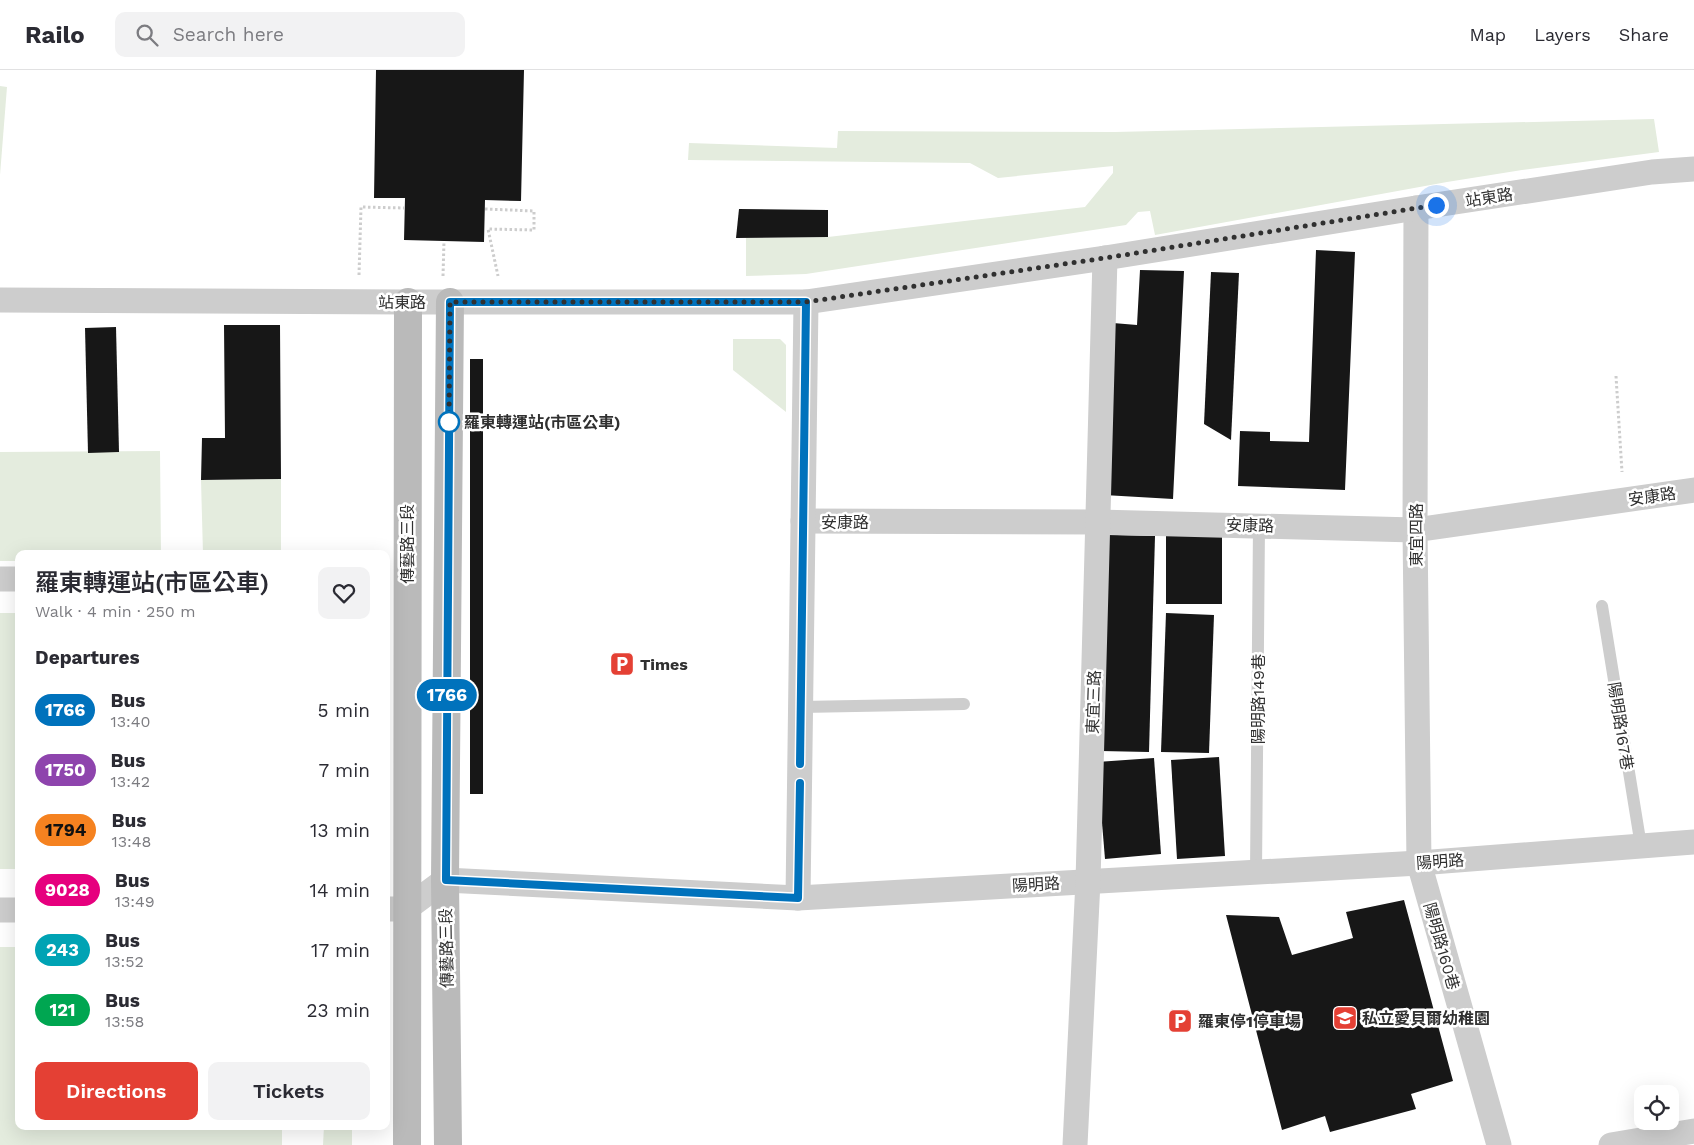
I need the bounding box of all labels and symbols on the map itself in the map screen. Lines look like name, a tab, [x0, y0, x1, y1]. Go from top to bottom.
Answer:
street label: 站東路	[1464, 184, 1514, 211]
your location	[1424, 193, 1449, 218]
street label: 站東路	[378, 293, 426, 312]
marker: 羅東轉運站(市區公車)	[438, 411, 460, 433]
place label: 羅東轉運站(市區公車)	[464, 413, 621, 432]
street label: 安康路	[1627, 484, 1677, 509]
street label: 東宜四路	[1407, 503, 1426, 567]
street label: 傳藝路三段	[398, 504, 417, 584]
street label: 安康路	[821, 513, 869, 532]
street label: 安康路	[1226, 516, 1274, 535]
parking icon: Times	[609, 651, 635, 677]
street label: 陽明路149巷	[1249, 654, 1268, 744]
place label: Times	[640, 655, 688, 674]
street label: 東宜三路	[1083, 670, 1104, 734]
line badge: 1766	[412, 679, 482, 711]
street label: 陽明路167巷	[1604, 681, 1637, 771]
street label: 陽明路	[1415, 850, 1465, 873]
street label: 陽明路	[1012, 874, 1060, 895]
street label: 陽明路160巷	[1420, 900, 1463, 992]
street label: 傳藝路三段	[436, 908, 457, 988]
school or university icon: 私立愛貝爾幼稚園	[1332, 1005, 1358, 1031]
parking icon: 羅東停1停車場	[1167, 1008, 1193, 1034]
place label: 私立愛貝爾幼稚園	[1362, 1009, 1490, 1028]
place label: 羅東停1停車場	[1198, 1012, 1301, 1031]

